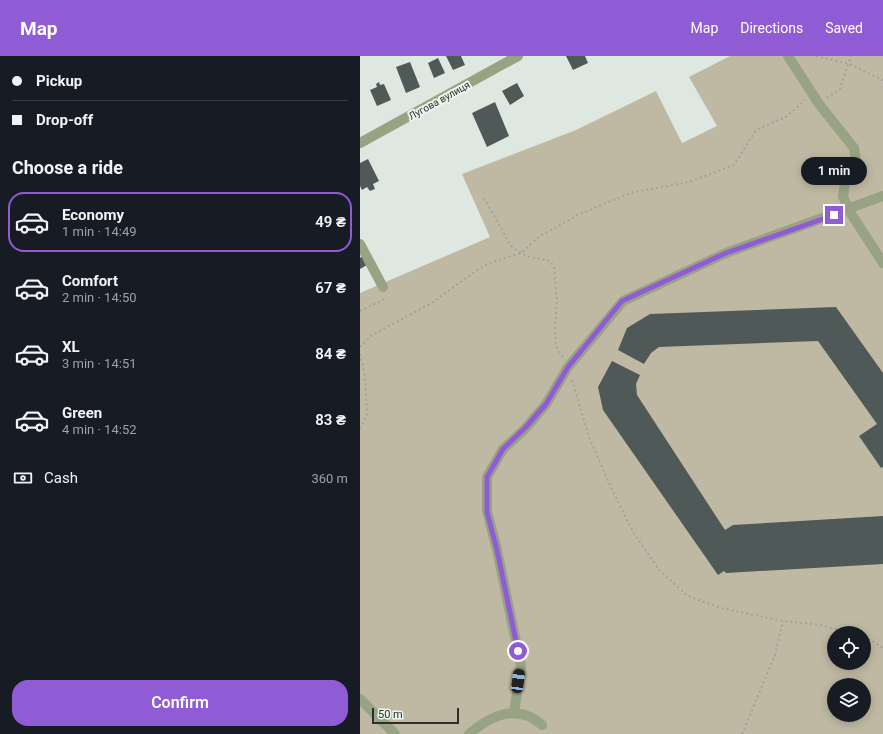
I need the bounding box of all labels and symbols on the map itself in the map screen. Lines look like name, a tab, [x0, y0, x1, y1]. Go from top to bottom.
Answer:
street label: Лугова вулиця	[407, 79, 472, 122]
callout: 1 min	[801, 157, 867, 185]
route end	[825, 206, 843, 224]
route start	[509, 642, 527, 660]
car	[510, 668, 526, 694]
scale bar	[372, 706, 459, 725]

